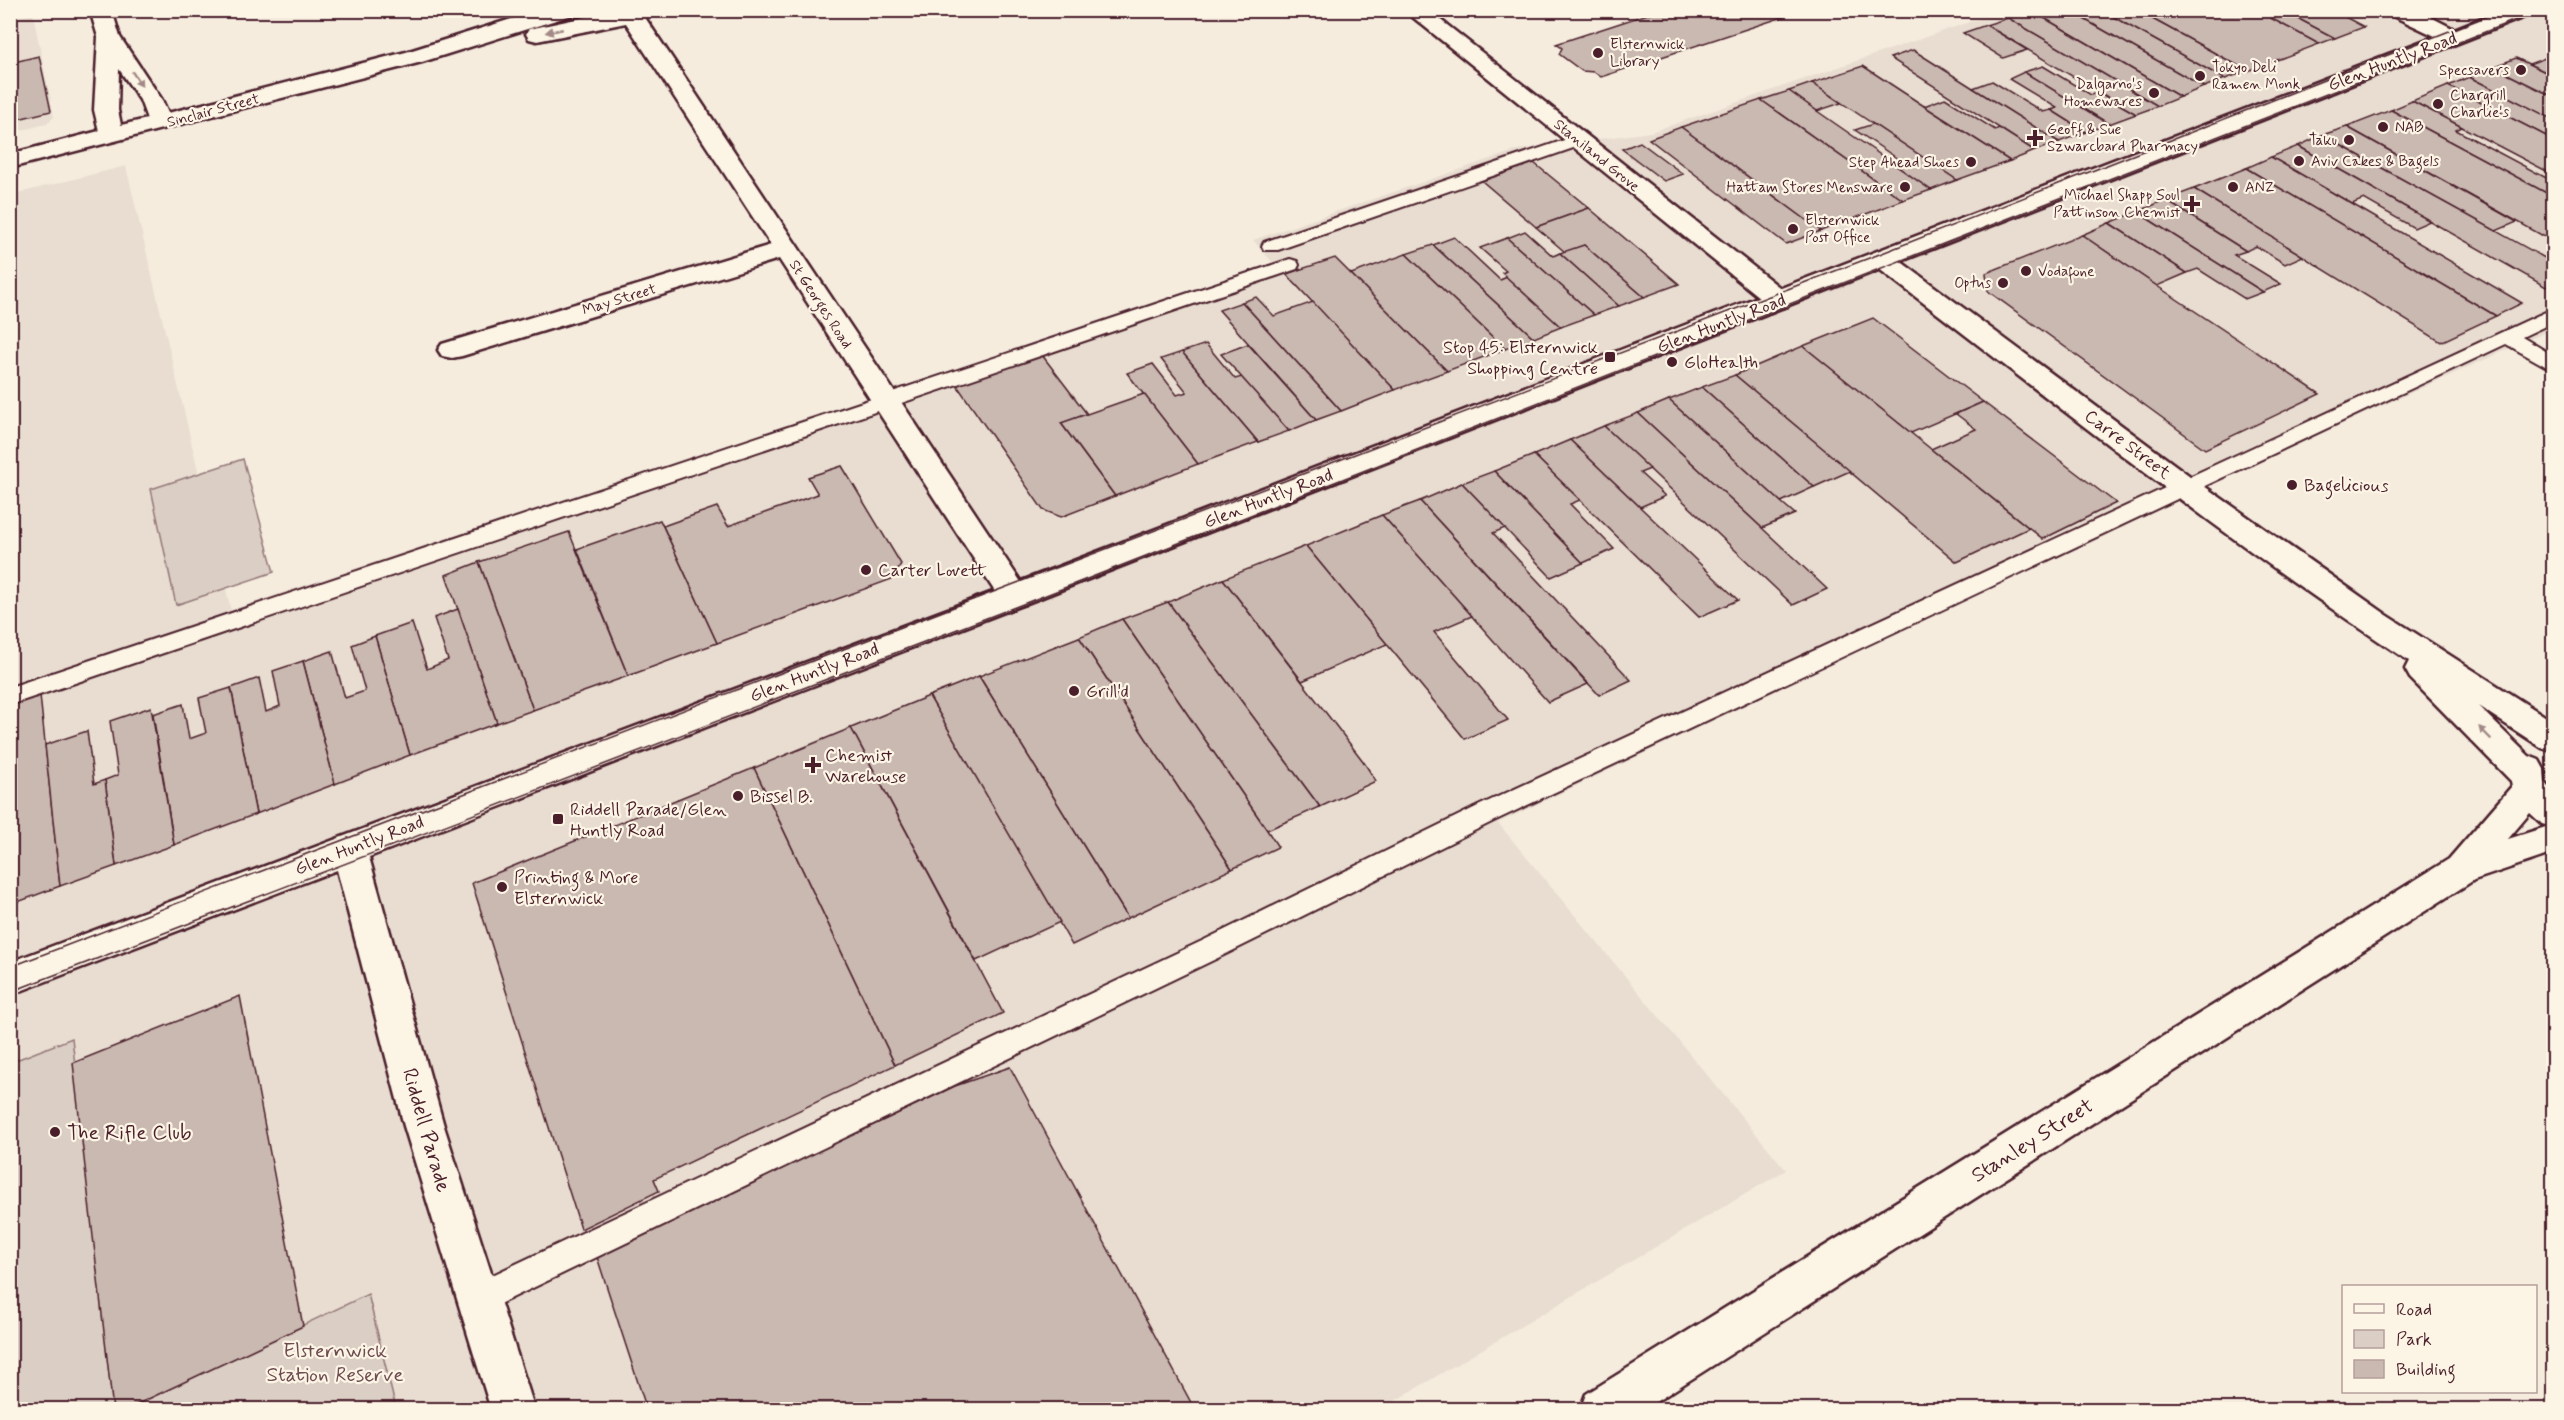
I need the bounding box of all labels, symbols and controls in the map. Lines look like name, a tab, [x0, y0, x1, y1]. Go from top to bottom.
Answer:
street label: Glen Huntly Road	[2324, 26, 2460, 98]
one-way arrow	[545, 27, 564, 36]
place label: Elsternwick Library	[1610, 35, 1685, 72]
marker: Elsternwick Library	[1591, 46, 1605, 60]
place label: Tokyo Deli Ramen Monk	[2212, 58, 2300, 95]
place label: Specsavers	[2439, 61, 2509, 81]
marker: Specsavers	[2514, 63, 2528, 77]
marker: Tokyo Deli Ramen Monk	[2193, 69, 2207, 83]
one-way arrow	[131, 71, 142, 87]
place label: Dalgarno's Homewares	[2064, 75, 2142, 112]
marker: Dalgarno's Homewares	[2147, 86, 2161, 100]
place label: Chargrill Charlie's	[2450, 86, 2510, 123]
street label: Sinclair Street	[165, 89, 262, 133]
marker: Chargrill Charlie's	[2431, 97, 2445, 111]
street label: Staniland Grove	[1549, 115, 1644, 197]
place label: NAB	[2395, 118, 2424, 138]
place label: Geoff & Sue Szwarcbard Pharmacy	[2047, 120, 2198, 157]
marker: NAB	[2376, 120, 2390, 134]
marker: Geoff & Sue Szwarcbard Pharmacy	[2028, 131, 2042, 145]
place label: Taku	[2309, 131, 2337, 151]
marker: Taku	[2342, 133, 2356, 147]
place label: Aviv Cakes & Bagels	[2311, 152, 2440, 173]
place label: Step Ahead Shoes	[1849, 153, 1959, 173]
marker: Aviv Cakes & Bagels	[2292, 154, 2306, 168]
marker: Step Ahead Shoes	[1964, 155, 1978, 169]
place label: Hattam Stores Mensware	[1726, 178, 1893, 198]
place label: ANZ	[2245, 178, 2275, 198]
marker: Hattam Stores Mensware	[1898, 180, 1912, 194]
marker: ANZ	[2226, 180, 2240, 194]
place label: Michael Shapp Soul Pattinson Chemist	[2053, 186, 2181, 223]
marker: Michael Shapp Soul Pattinson Chemist	[2185, 197, 2199, 211]
place label: Elsternwick Post Office	[1805, 211, 1880, 248]
marker: Elsternwick Post Office	[1786, 222, 1800, 236]
street label: St Georges Road	[783, 256, 856, 353]
place label: Vodafone	[2038, 262, 2094, 284]
marker: Vodafone	[2019, 264, 2033, 278]
place label: Optus	[1954, 274, 1991, 294]
marker: Optus	[1996, 276, 2010, 290]
street label: May Street	[580, 279, 659, 321]
street label: Glen Huntly Road	[1653, 288, 1789, 360]
place label: Stop 45: Elsternwick Shopping Centre	[1443, 336, 1598, 381]
marker: Stop 45: Elsternwick Shopping Centre	[1603, 350, 1617, 364]
place label: GloHealth	[1684, 351, 1758, 375]
marker: GloHealth	[1665, 355, 1679, 369]
street label: Carre Street	[2079, 404, 2176, 485]
street label: Glen Huntly Road	[1200, 463, 1336, 535]
place label: Bagelicious	[2304, 474, 2389, 500]
marker: Bagelicious	[2285, 478, 2299, 492]
place label: Carter Lovett	[878, 559, 987, 583]
marker: Carter Lovett	[859, 563, 873, 577]
street label: Glen Huntly Road	[746, 637, 882, 709]
place label: Grill'd	[1086, 680, 1129, 704]
marker: Grill'd	[1067, 684, 1081, 698]
one-way arrow	[2478, 726, 2492, 740]
place label: Chemist Warehouse	[825, 744, 906, 789]
marker: Chemist Warehouse	[806, 758, 820, 772]
place label: Bissel B.	[750, 785, 813, 809]
marker: Bissel B.	[731, 789, 745, 803]
place label: Riddell Parade/Glen Huntly Road	[570, 798, 727, 843]
street label: Glen Huntly Road	[291, 810, 427, 882]
marker: Riddell Parade/Glen Huntly Road	[551, 812, 565, 826]
place label: Printing & More Elsternwick	[514, 866, 638, 911]
marker: Printing & More Elsternwick	[495, 880, 509, 894]
street label: Riddell Parade	[395, 1065, 457, 1196]
street label: Stanley Street	[1966, 1092, 2099, 1190]
place label: The Rifle Club	[67, 1119, 191, 1147]
marker: The Rifle Club	[48, 1125, 62, 1139]
legend	[2342, 1285, 2537, 1393]
text: Road	[2396, 1298, 2432, 1322]
text: Park	[2396, 1328, 2432, 1352]
park label: Elsternwick Station Reserve	[266, 1337, 404, 1389]
text: Building	[2396, 1358, 2456, 1384]

